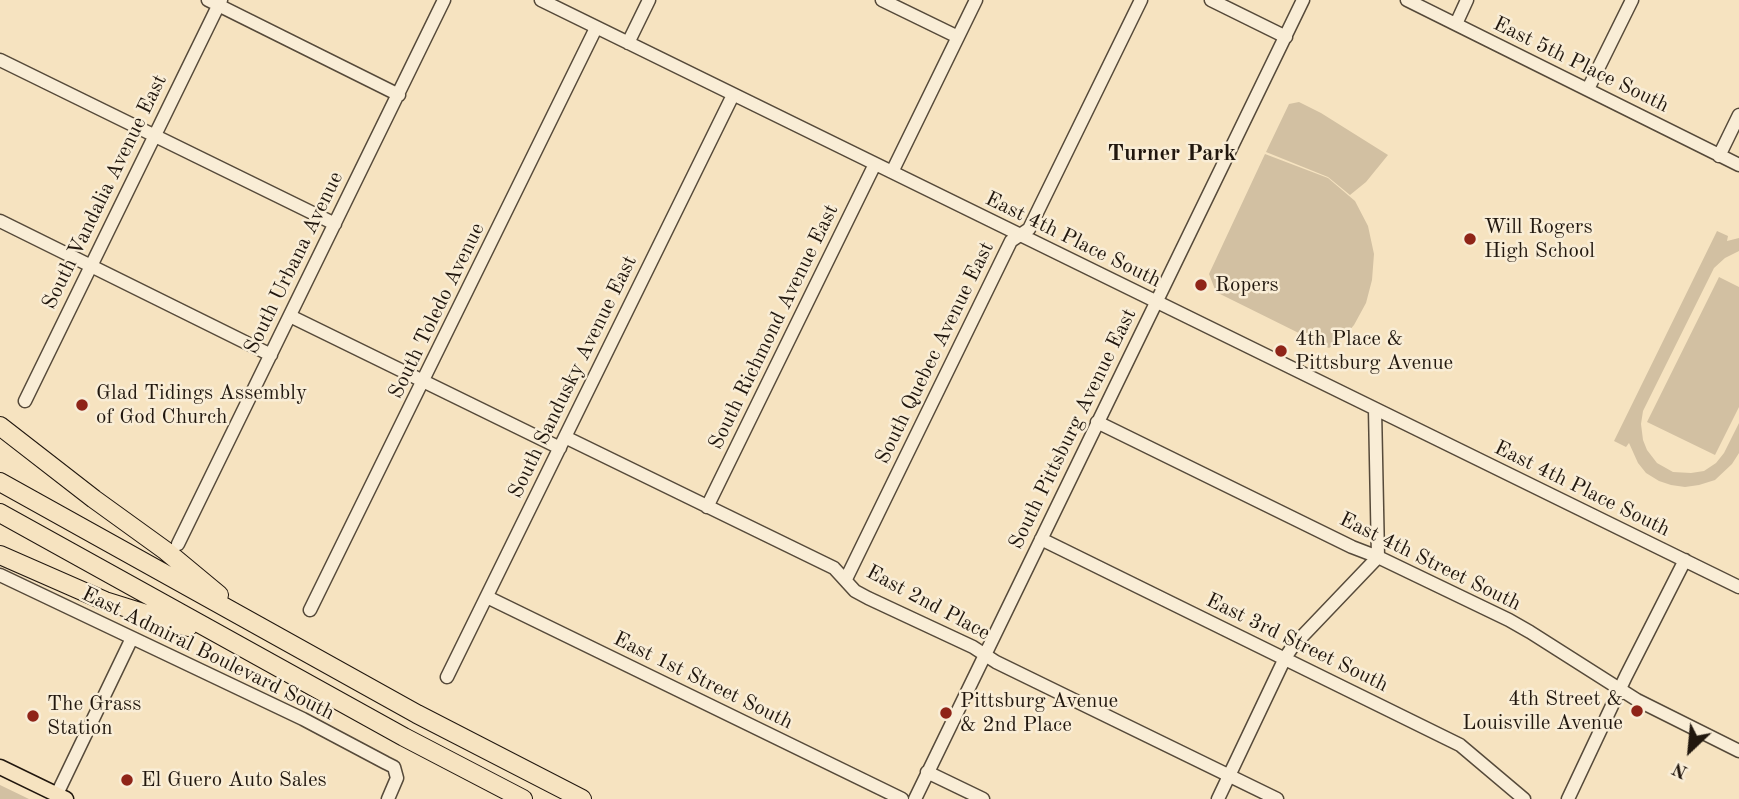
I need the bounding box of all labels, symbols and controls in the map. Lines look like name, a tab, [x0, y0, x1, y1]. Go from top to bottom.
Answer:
street label: East 5th Place South	[1489, 11, 1673, 119]
street label: South Vandalia Avenue East	[37, 70, 173, 314]
district label: Turner Park	[1108, 140, 1236, 168]
street label: South Urbana Avenue	[239, 168, 349, 358]
street label: East 4th Place South	[981, 186, 1165, 294]
street label: South Richmond Avenue East	[704, 200, 844, 454]
place label: Will Rogers High School	[1484, 214, 1595, 264]
street label: South Toledo Avenue	[383, 219, 491, 403]
marker: Will Rogers High School	[1462, 231, 1478, 247]
street label: South Quebec Avenue East	[870, 238, 1000, 468]
street label: South Sandusky Avenue East	[503, 251, 643, 503]
place label: Ropers	[1215, 272, 1279, 298]
marker: Ropers	[1193, 277, 1209, 293]
street label: South Pittsburg Avenue East	[1004, 304, 1142, 554]
place label: 4th Place & Pittsburg Avenue	[1295, 326, 1453, 376]
marker: 4th Place & Pittsburg Avenue	[1273, 343, 1289, 359]
place label: Glad Tidings Assembly of God Church	[96, 380, 307, 430]
marker: Glad Tidings Assembly of God Church	[74, 397, 90, 413]
street label: East 4th Place South	[1490, 435, 1674, 543]
street label: East 4th Street South	[1335, 507, 1525, 617]
street label: East 2nd Place	[862, 560, 994, 646]
street label: East Admiral Boulevard South	[77, 582, 339, 726]
street label: East 3rd Street South	[1202, 588, 1392, 698]
street label: East 1st Street South	[609, 627, 797, 735]
place label: 4th Street & Louisville Avenue	[1462, 686, 1623, 736]
place label: Pittsburg Avenue & 2nd Place	[960, 688, 1118, 738]
place label: The Grass Station	[47, 691, 141, 741]
marker: 4th Street & Louisville Avenue	[1629, 703, 1645, 719]
marker: Pittsburg Avenue & 2nd Place	[938, 705, 954, 721]
marker: The Grass Station	[25, 708, 41, 724]
north arrow	[1655, 715, 1725, 785]
text: N	[1670, 758, 1691, 781]
place label: El Guero Auto Sales	[141, 767, 327, 793]
marker: El Guero Auto Sales	[119, 772, 135, 788]

